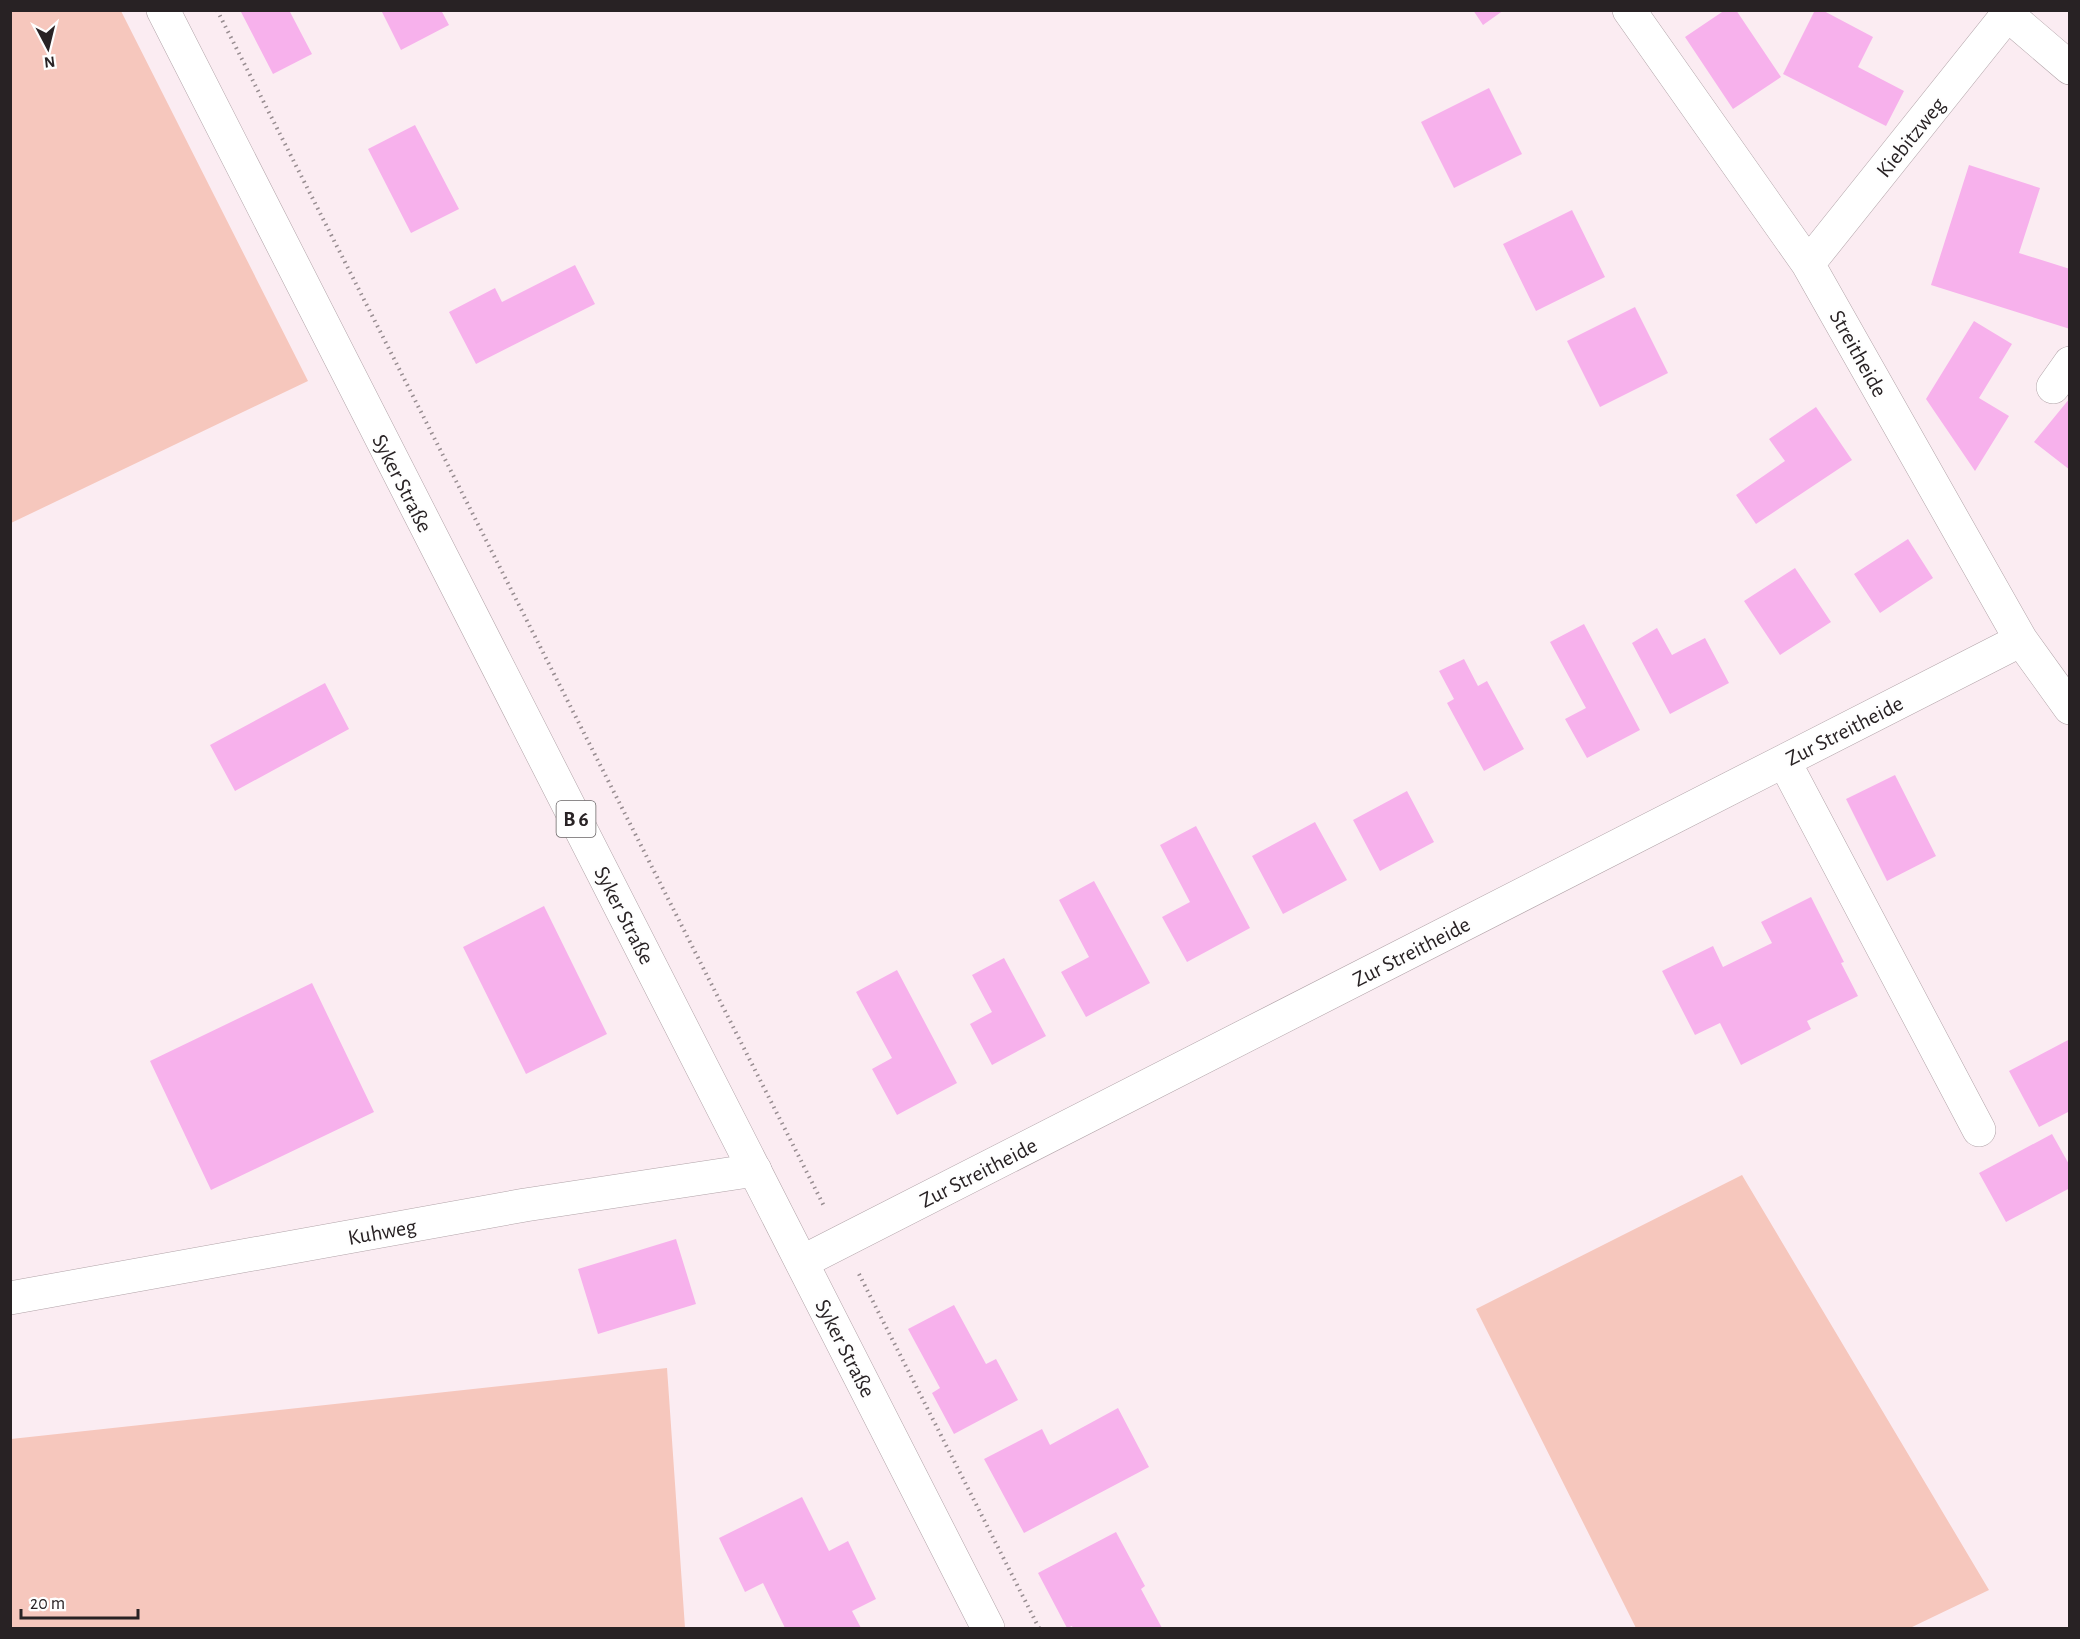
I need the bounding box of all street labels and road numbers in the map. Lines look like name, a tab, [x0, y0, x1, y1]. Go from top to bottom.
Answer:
street label: Kiebitzweg	[1872, 93, 1950, 182]
street label: Streitheide	[1825, 306, 1891, 401]
street label: Syker Straße	[368, 431, 436, 536]
street label: Zur Streitheide	[1782, 692, 1907, 770]
road number: B 6	[556, 801, 596, 837]
street label: Syker Straße	[590, 863, 658, 968]
street label: Zur Streitheide	[1349, 913, 1474, 991]
street label: Zur Streitheide	[916, 1134, 1041, 1212]
street label: Kuhweg	[346, 1215, 418, 1249]
street label: Syker Straße	[811, 1296, 879, 1401]

